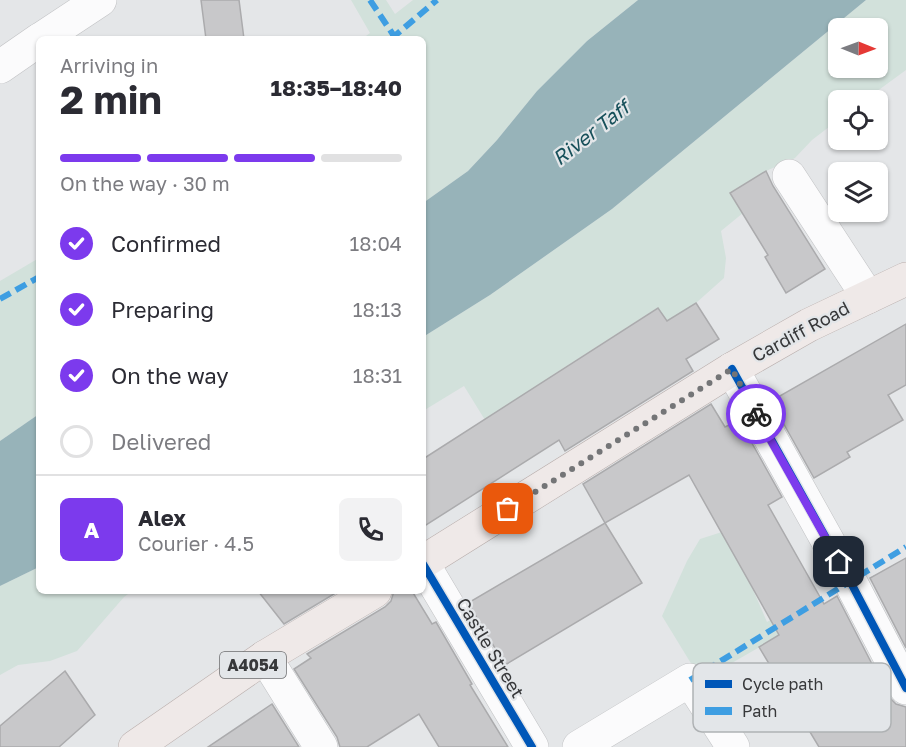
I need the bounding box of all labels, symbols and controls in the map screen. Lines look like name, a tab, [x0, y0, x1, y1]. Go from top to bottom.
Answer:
north arrow	[828, 18, 888, 78]
map controls	[828, 18, 888, 222]
text: Arriving in	[60, 53, 158, 77]
text: 18:35–18:40	[271, 74, 402, 101]
text: 2 min	[60, 76, 162, 123]
button: locate	[828, 90, 888, 150]
water label: River Taff	[547, 93, 636, 170]
button: layers	[828, 162, 888, 222]
text: On the way · 30 m	[60, 171, 230, 195]
icon: check	[60, 227, 93, 260]
text: Confirmed	[111, 230, 221, 257]
text: 18:04	[350, 231, 402, 255]
icon: check	[60, 293, 93, 326]
text: Preparing	[111, 296, 214, 323]
street label: Cardiff Road	[748, 296, 853, 366]
text: 18:13	[353, 297, 402, 321]
icon: check	[60, 359, 93, 392]
text: On the way	[111, 362, 229, 389]
text: 18:31	[353, 363, 402, 387]
courier	[726, 384, 786, 444]
icon: bike	[740, 398, 773, 431]
text: Delivered	[111, 428, 211, 455]
pin	[482, 483, 533, 534]
icon: bag	[491, 492, 524, 525]
button: phone	[339, 498, 402, 561]
text: Alex	[138, 504, 186, 531]
text: A	[84, 516, 99, 543]
text: Courier · 4.5	[138, 531, 254, 555]
pin	[813, 536, 864, 587]
icon: home	[822, 545, 855, 578]
street label: Castle Street	[452, 593, 529, 702]
road number: A4054	[220, 652, 286, 678]
legend	[693, 663, 891, 732]
text: Cycle path	[742, 674, 823, 694]
text: Path	[742, 701, 777, 721]

